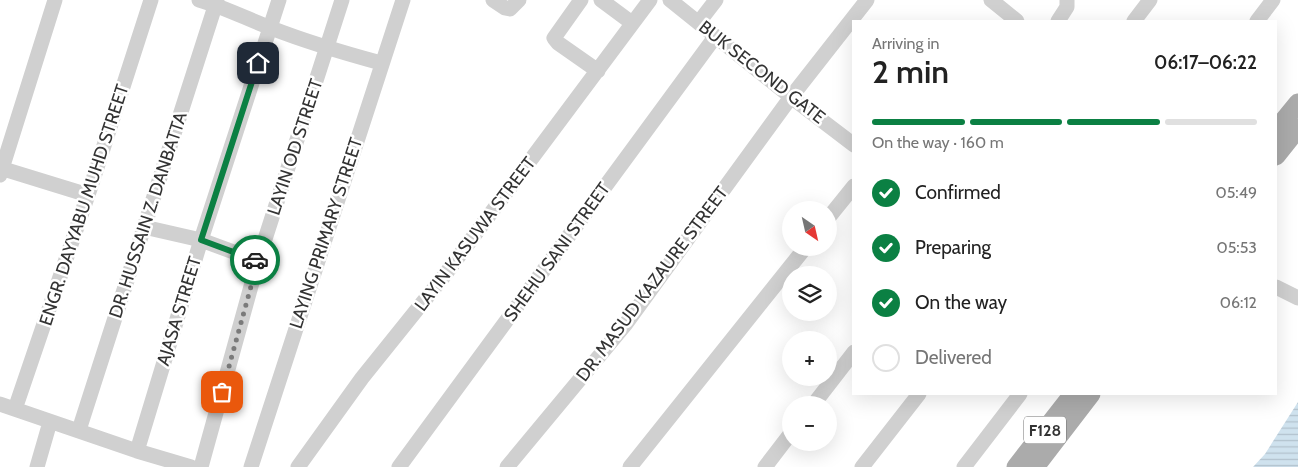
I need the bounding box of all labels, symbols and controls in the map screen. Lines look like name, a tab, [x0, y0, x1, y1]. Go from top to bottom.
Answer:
street label: BUK SECOND GATE	[694, 16, 830, 128]
text: Arriving in	[872, 34, 939, 53]
pin	[237, 42, 279, 84]
icon: home	[244, 49, 272, 77]
text: 06:17–06:22	[1154, 51, 1257, 74]
text: 2 min	[872, 52, 949, 91]
street label: LAYIN OD STREET	[263, 76, 328, 218]
street label: ENGR. DAYYABU MUHD STREET	[35, 81, 134, 328]
street label: DR. HUSSAIN Z. DANBATTA	[104, 109, 192, 321]
text: On the way · 160 m	[872, 133, 1004, 152]
street label: LAYING PRIMARY STREET	[285, 134, 367, 331]
street label: LAYIN KASUWA STREET	[410, 152, 540, 315]
street label: SHEHU SANI STREET	[499, 178, 615, 326]
icon: check	[872, 179, 900, 207]
text: Confirmed	[915, 181, 1001, 204]
street label: DR. MASUD KAZAURE STREET	[571, 182, 733, 386]
text: 05:49	[1216, 183, 1257, 202]
north arrow	[782, 201, 838, 256]
map controls	[782, 201, 837, 451]
icon: check	[872, 234, 900, 262]
courier	[230, 235, 280, 285]
text: Preparing	[915, 236, 991, 259]
text: 05:53	[1217, 238, 1257, 257]
icon: car	[241, 246, 269, 274]
street label: AJASA STREET	[152, 253, 206, 368]
button: layers	[782, 266, 837, 321]
icon: check	[872, 289, 900, 317]
text: On the way	[915, 291, 1007, 314]
text: 06:12	[1220, 293, 1257, 312]
button: +	[782, 331, 837, 386]
text: Delivered	[915, 346, 992, 369]
pin	[201, 371, 243, 413]
icon: bag	[208, 378, 236, 406]
button: −	[782, 396, 837, 451]
road number: F128	[1024, 416, 1066, 444]

